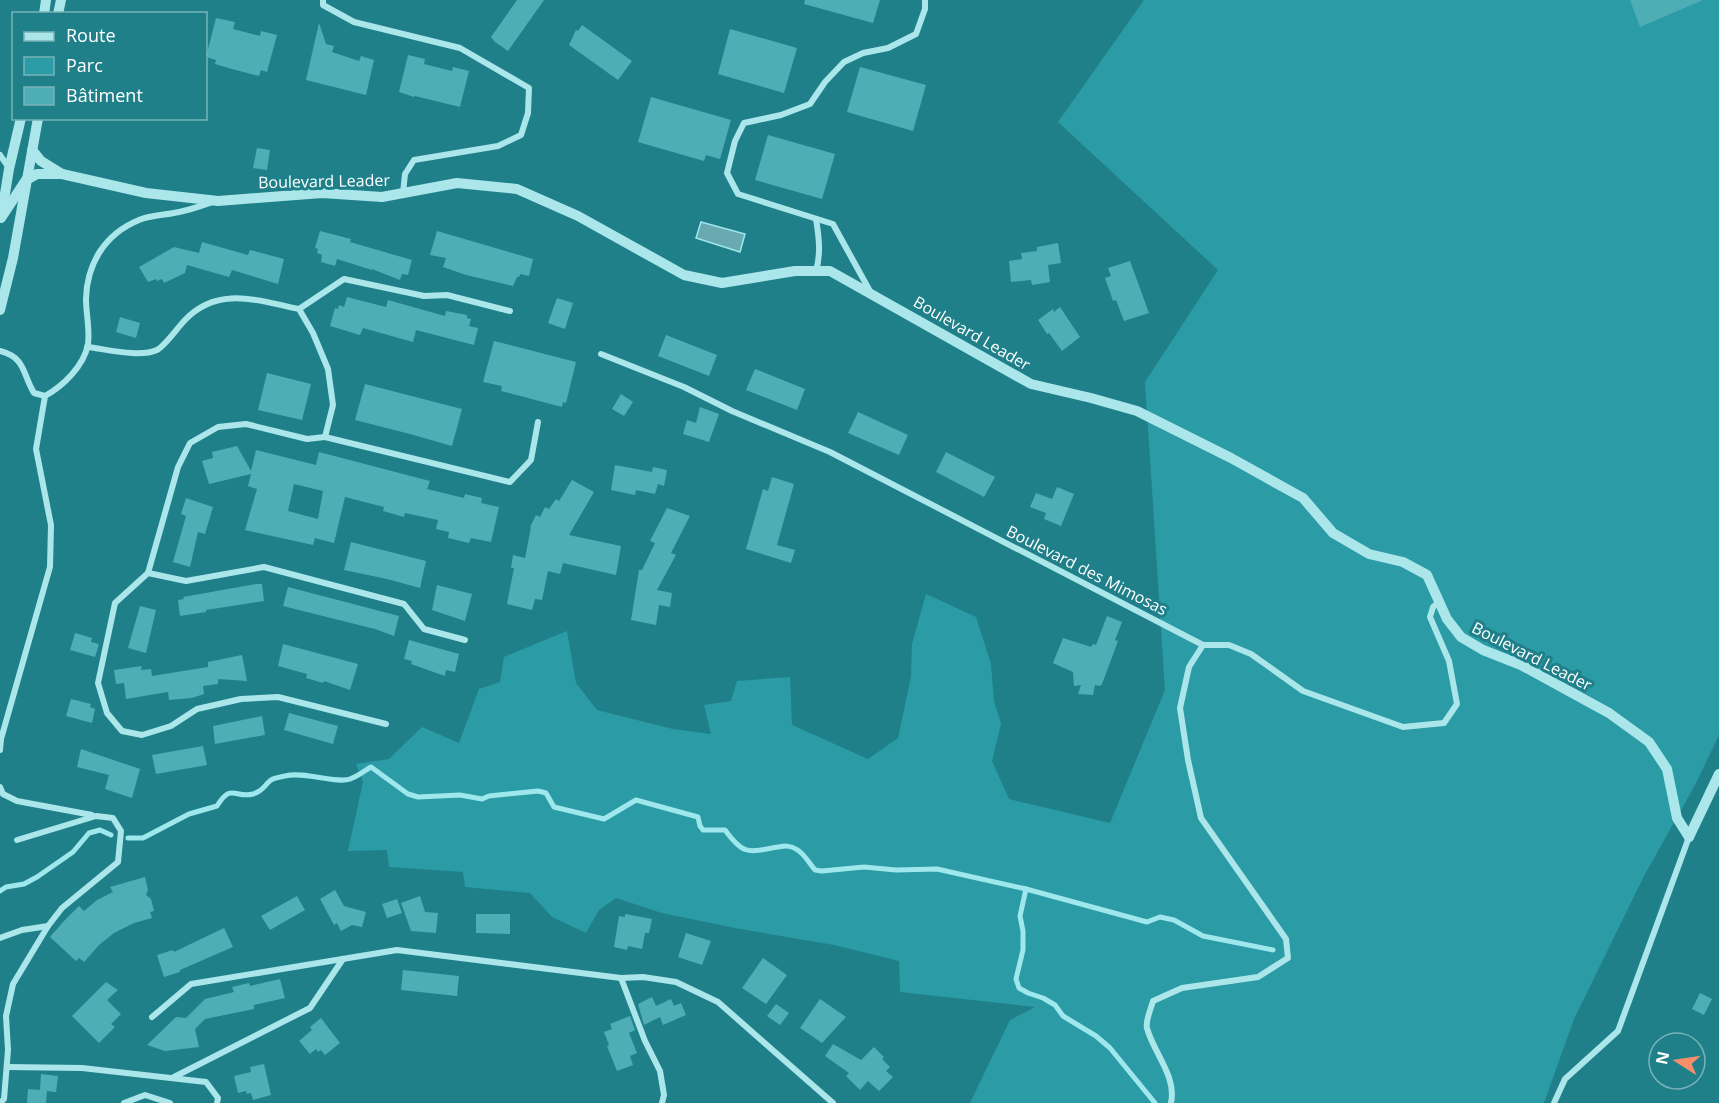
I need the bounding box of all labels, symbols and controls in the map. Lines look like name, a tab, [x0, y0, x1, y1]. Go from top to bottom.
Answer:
legend	[12, 12, 207, 120]
text: Route	[66, 23, 116, 47]
text: Parc	[66, 53, 103, 77]
text: Bâtiment	[66, 83, 143, 107]
street label: Boulevard Leader	[258, 169, 390, 193]
street label: Boulevard Leader	[909, 291, 1035, 376]
street label: Boulevard des Mimosas	[1003, 520, 1171, 620]
street label: Boulevard Leader	[1468, 616, 1596, 696]
north arrow	[1647, 1031, 1707, 1091]
text: N	[1650, 1049, 1674, 1067]

